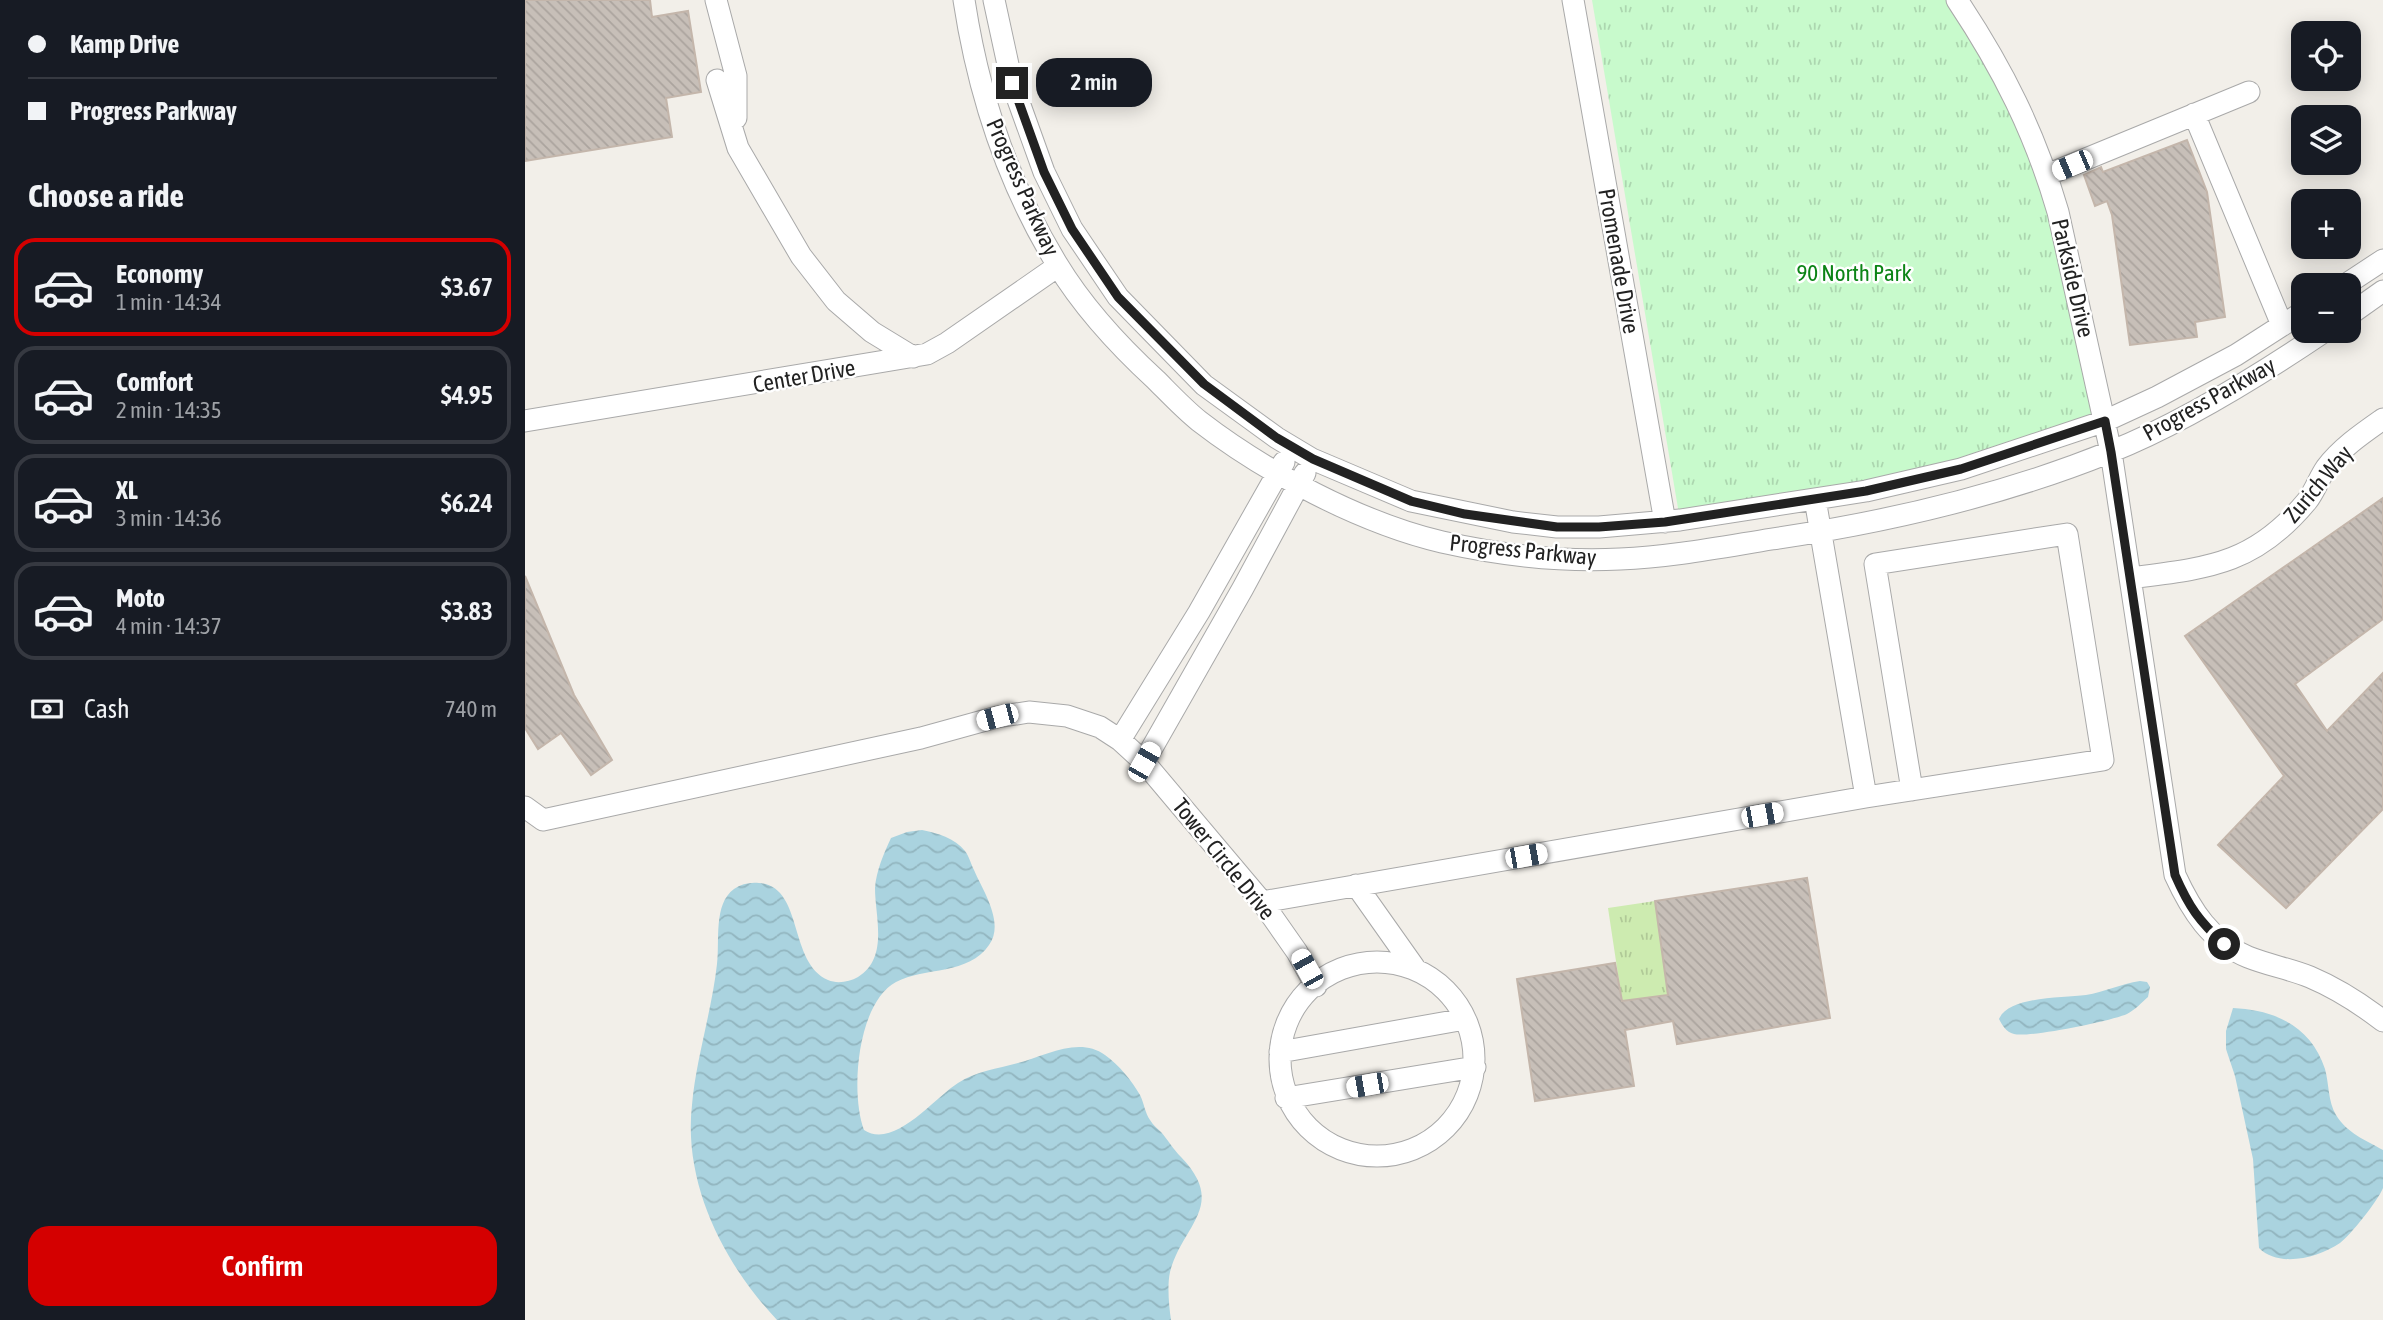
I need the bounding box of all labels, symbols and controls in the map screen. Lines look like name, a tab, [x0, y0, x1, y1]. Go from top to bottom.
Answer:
map controls	[2291, 21, 2361, 343]
button: locate	[2291, 21, 2361, 91]
text: Kamp Drive	[70, 29, 179, 59]
callout: 2 min	[1037, 58, 1152, 108]
route end	[996, 67, 1028, 99]
text: 2 min	[1071, 69, 1117, 95]
text: Progress Parkway	[70, 96, 237, 126]
button: layers	[2291, 105, 2361, 175]
street label: Progress Parkway	[981, 114, 1065, 260]
car	[2049, 147, 2096, 183]
text: Choose a ride	[28, 177, 184, 214]
street label: Promenade Drive	[1593, 186, 1645, 336]
button: +	[2291, 189, 2361, 259]
street label: Parkside Drive	[2047, 216, 2099, 340]
icon: car	[32, 256, 95, 319]
text: Economy	[116, 259, 203, 289]
park label: 90 North Park	[1796, 260, 1912, 286]
text: $3.67	[441, 272, 493, 302]
button: −	[2291, 273, 2361, 343]
text: 1 min · 14:34	[116, 289, 222, 315]
street label: Progress Parkway	[2138, 352, 2280, 446]
street label: Center Drive	[751, 354, 857, 398]
icon: car	[32, 364, 95, 427]
text: Comfort	[116, 367, 193, 397]
text: $4.95	[441, 380, 493, 410]
text: 2 min · 14:35	[116, 397, 222, 423]
street label: Zurich Way	[2278, 440, 2358, 528]
icon: car	[32, 472, 95, 535]
text: XL	[116, 475, 138, 505]
text: $6.24	[441, 488, 493, 518]
text: 3 min · 14:36	[116, 505, 222, 531]
street label: Progress Parkway	[1448, 529, 1598, 571]
icon: car	[32, 580, 95, 643]
text: Moto	[116, 583, 165, 613]
text: $3.83	[441, 596, 493, 626]
text: 4 min · 14:37	[116, 613, 222, 639]
icon: cash	[28, 690, 66, 728]
text: Cash	[84, 694, 130, 724]
text: 740 m	[445, 696, 497, 722]
car	[974, 701, 1021, 733]
car	[1125, 739, 1164, 785]
street label: Tower Circle Drive	[1167, 793, 1281, 925]
car	[1740, 801, 1785, 829]
car	[1504, 842, 1549, 870]
route start	[2208, 928, 2240, 960]
car	[1288, 946, 1327, 992]
car	[1345, 1071, 1390, 1099]
button: Confirm	[28, 1226, 497, 1306]

